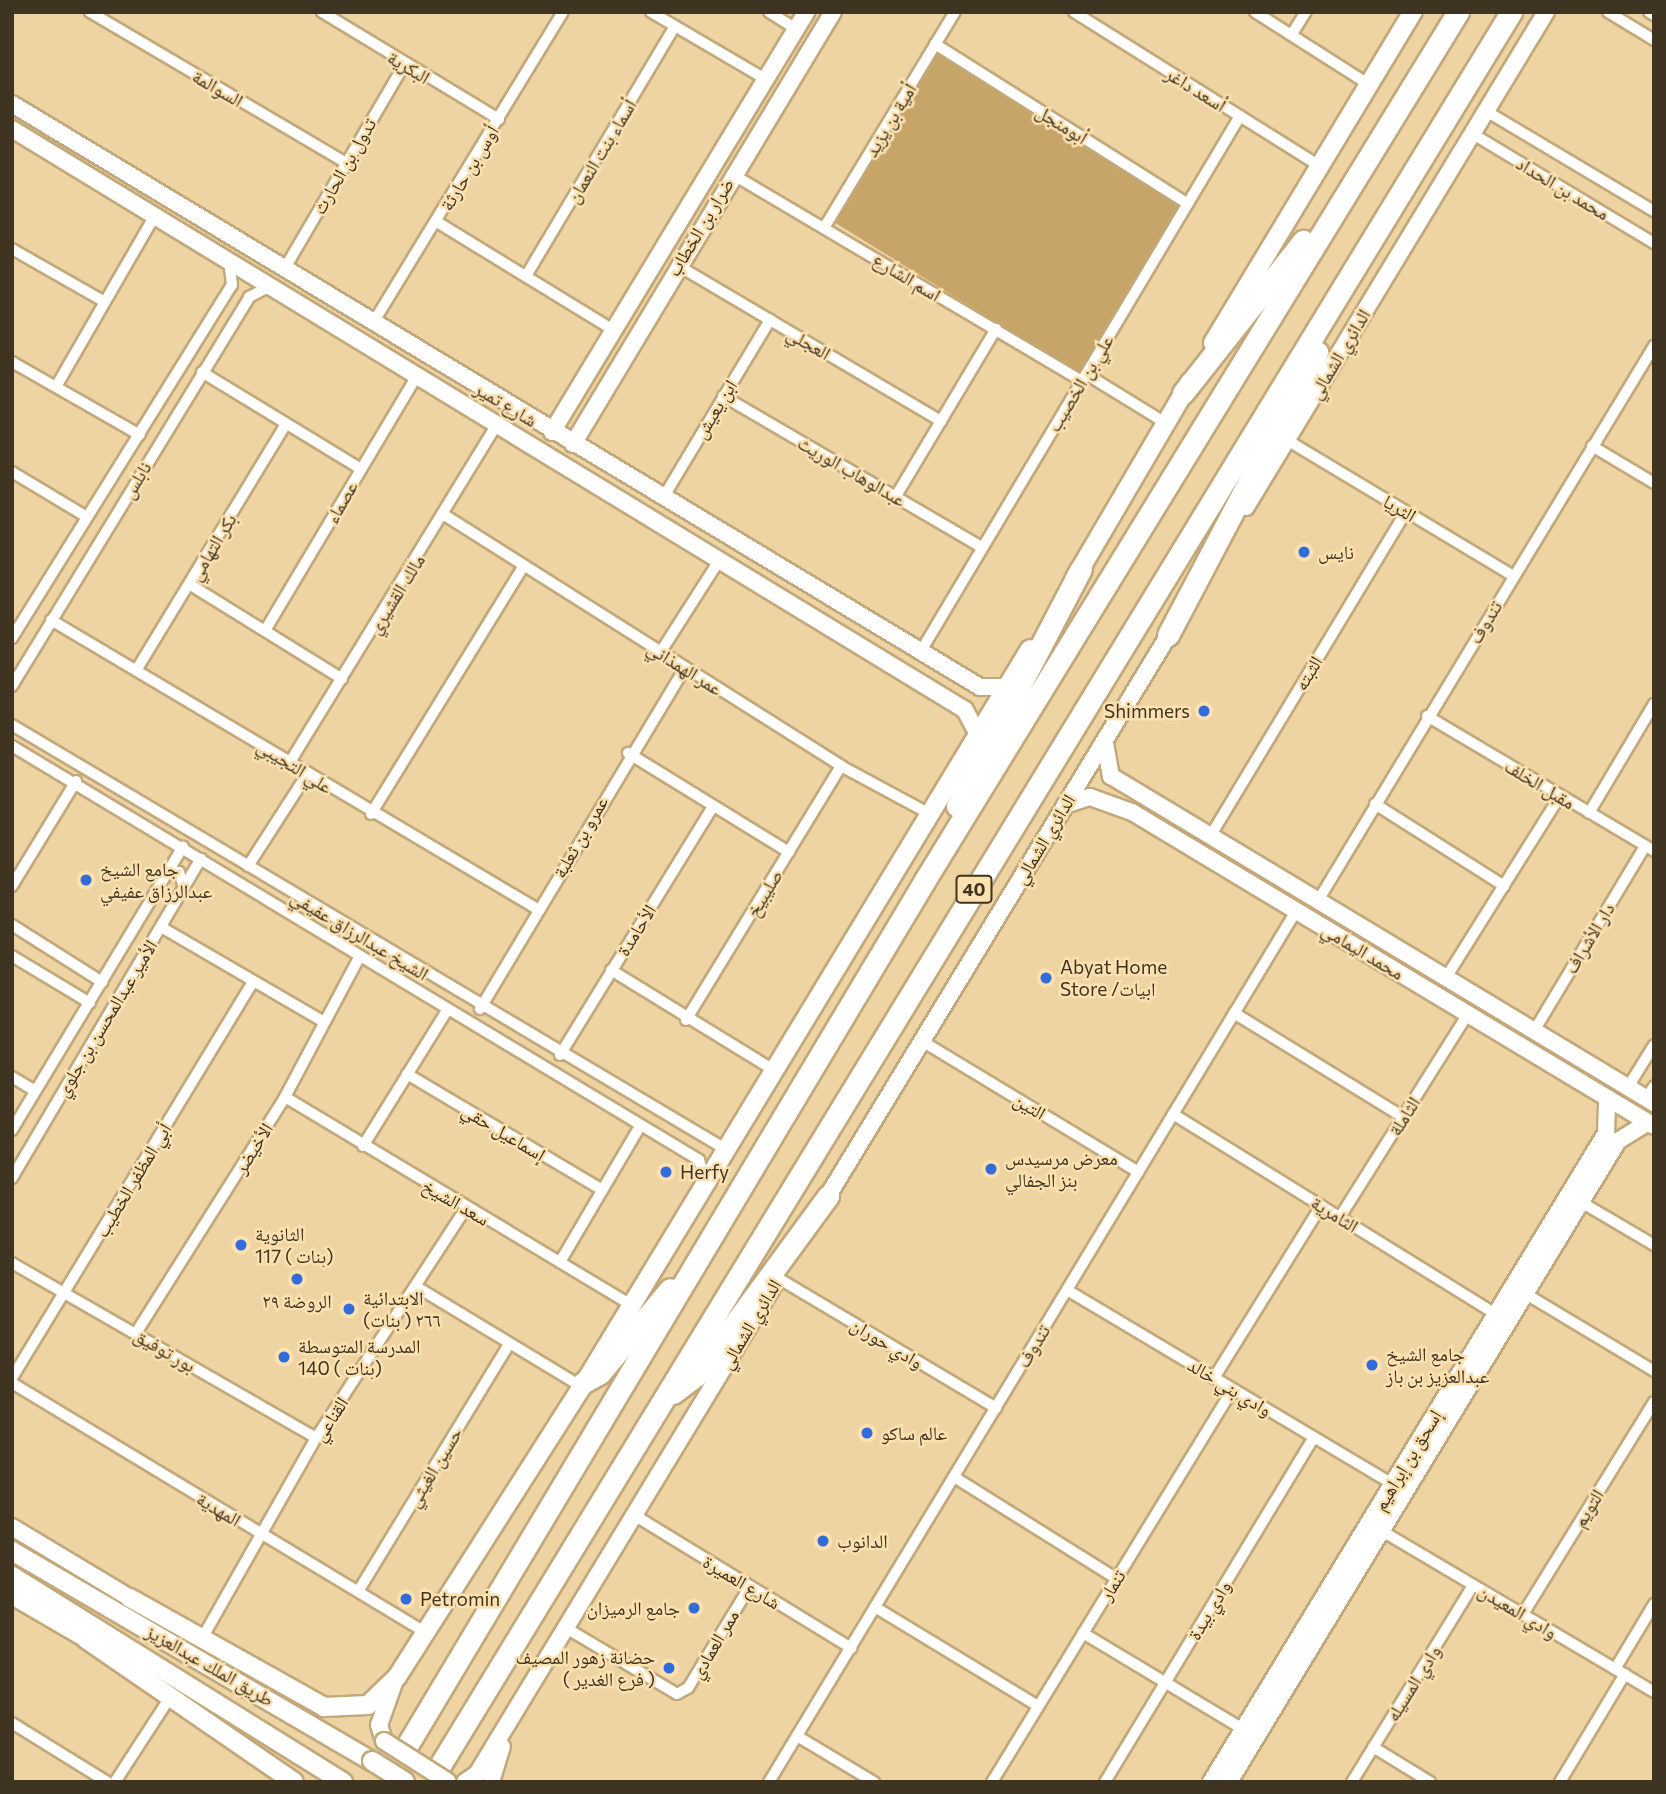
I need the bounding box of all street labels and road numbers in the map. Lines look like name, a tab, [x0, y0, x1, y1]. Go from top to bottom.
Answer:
street label: البكرية	[384, 45, 434, 89]
street label: أسعد داغر	[1161, 62, 1231, 116]
street label: السوالمة	[188, 64, 248, 112]
street label: أمية بن يزيد	[859, 79, 921, 161]
street label: أسماء بنت النعمان	[561, 95, 641, 207]
street label: أبومنجل	[1032, 99, 1092, 149]
street label: تدول بن الحارث	[307, 114, 381, 218]
street label: أوس بن حارثة	[435, 121, 503, 215]
street label: محمد بن الحداد	[1512, 151, 1614, 225]
street label: ضرار بن الخطاب	[662, 174, 738, 280]
street label: اسم الشارع	[869, 248, 945, 306]
street label: الدائري الشمالي	[1303, 305, 1375, 403]
street label: العجلي	[783, 321, 835, 365]
street label: علي بن الخصيب	[1042, 330, 1118, 436]
street label: ابن يعيش	[688, 375, 742, 443]
street label: شارع تمير	[471, 377, 541, 431]
street label: عبدالوهاب الوريث	[794, 431, 910, 511]
street label: نابلس	[116, 457, 156, 503]
street label: عصماء	[320, 477, 362, 527]
street label: الثريا	[1379, 489, 1421, 527]
street label: بكر التهامي	[183, 509, 241, 585]
street label: مالك القشيري	[363, 550, 429, 638]
street label: تندوف	[1463, 596, 1507, 648]
street label: عمر الهمذاني	[643, 636, 727, 700]
street label: الثبته	[1289, 652, 1327, 694]
street label: علي التجيبي	[253, 734, 337, 798]
street label: مقبل الخلف	[1501, 754, 1579, 814]
street label: الدائري الشمالي	[1008, 790, 1080, 888]
street label: عمرو بن ثعلبة	[547, 792, 613, 882]
street label: صليبيخ	[741, 865, 787, 921]
road number: 40	[955, 874, 993, 904]
street label: الشيخ عبدالرزاق عفيفي	[287, 885, 433, 985]
street label: دار الأشراف	[1559, 898, 1619, 978]
street label: الأحامدة	[611, 900, 661, 960]
street label: محمد اليمامي	[1318, 918, 1408, 984]
street label: الأمير عبدالمحسن بن جلوي	[50, 935, 162, 1101]
street label: التين	[1010, 1088, 1050, 1124]
street label: الثاملة	[1383, 1092, 1425, 1140]
street label: إسماعيل حقي	[458, 1098, 550, 1166]
street label: الأخيضر	[229, 1118, 277, 1178]
street label: أبي المظفر الخطيب	[90, 1119, 176, 1241]
street label: سعد الشيخ	[418, 1174, 494, 1230]
street label: الثامرية	[1307, 1191, 1363, 1237]
street label: الدائري الشمالي	[714, 1275, 786, 1373]
street label: وادي حوران	[847, 1312, 927, 1374]
street label: تندوف	[1011, 1320, 1055, 1372]
street label: بور توفيق	[130, 1323, 200, 1377]
street label: وادي بني خالد	[1184, 1353, 1276, 1421]
street label: القناعي	[307, 1392, 353, 1446]
street label: إسحق بن إبراهيم	[1368, 1405, 1446, 1515]
street label: حسين الغيثي	[401, 1423, 467, 1511]
street label: التويم	[1568, 1485, 1608, 1531]
street label: المهدية	[193, 1487, 245, 1531]
street label: شارع العميرة	[699, 1550, 785, 1614]
street label: تنمار	[1094, 1565, 1130, 1605]
street label: وادي بيدة	[1182, 1576, 1236, 1644]
street label: وادي المعيدن	[1474, 1579, 1562, 1643]
street label: ممر العمادي	[685, 1605, 743, 1683]
street label: طريق الملك عبدالعزيز	[142, 1619, 278, 1711]
street label: وادي المسيله	[1381, 1641, 1445, 1725]

